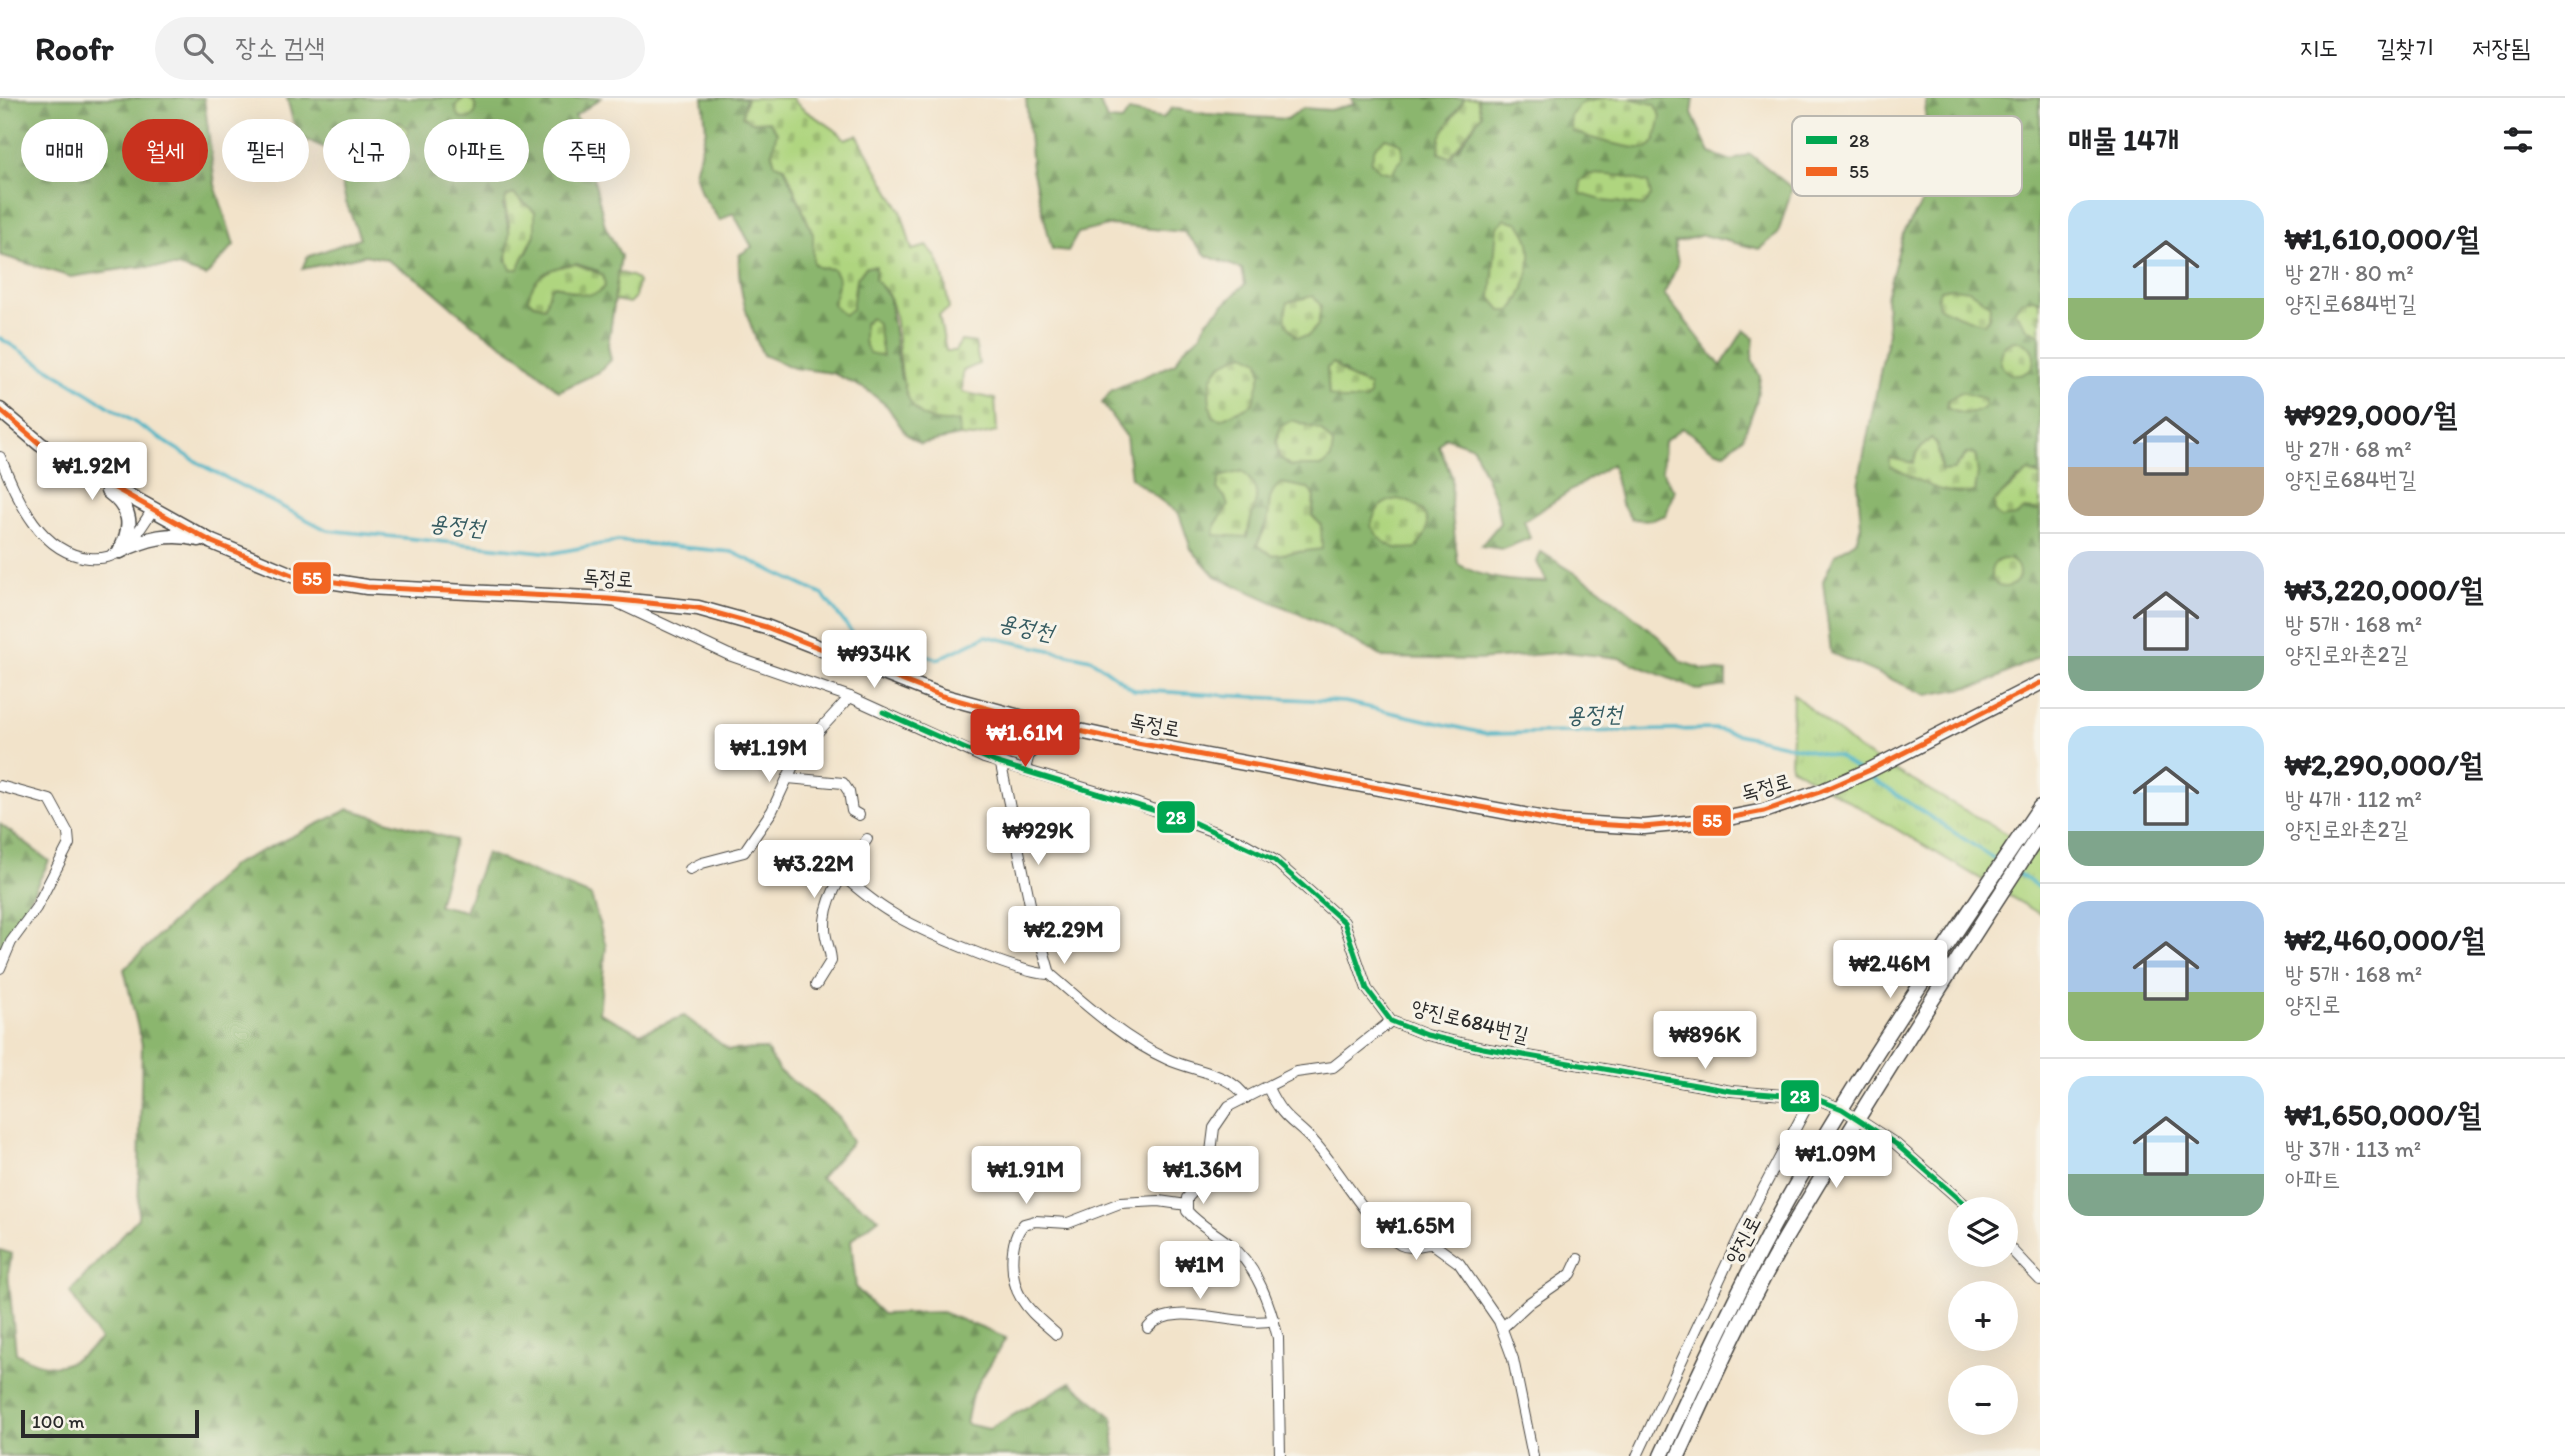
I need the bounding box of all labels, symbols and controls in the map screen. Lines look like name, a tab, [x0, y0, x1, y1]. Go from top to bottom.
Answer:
search box	[155, 17, 645, 80]
text: Roofr	[35, 29, 113, 68]
icon: search	[179, 29, 217, 67]
text: 장소 검색	[235, 31, 325, 63]
text: 지도	[2300, 33, 2338, 62]
text: 길찾기	[2376, 33, 2434, 62]
text: 저장됨	[2472, 33, 2530, 62]
legend	[1792, 116, 2022, 196]
chip: 매매	[21, 119, 108, 182]
chip: 월세	[122, 119, 208, 182]
chip: 필터	[222, 119, 309, 182]
chip: 신규	[323, 119, 410, 182]
chip: 아파트	[424, 119, 529, 182]
chip: 주택	[543, 119, 630, 182]
text: 매물 14개	[2068, 121, 2179, 158]
icon: filters	[2499, 121, 2537, 159]
text: 28	[1849, 129, 1869, 152]
text: 55	[1849, 160, 1869, 183]
text: ₩1,610,000/월	[2285, 220, 2479, 257]
icon: home	[2124, 228, 2208, 312]
text: 방 2개 · 80 m²	[2285, 259, 2414, 287]
text: 양진로684번길	[2285, 289, 2416, 317]
text: ₩929,000/월	[2285, 396, 2457, 433]
icon: home	[2124, 404, 2208, 488]
text: 방 2개 · 68 m²	[2285, 435, 2412, 463]
pin: ₩1.92M	[35, 442, 149, 502]
text: ₩1.92M	[53, 451, 131, 479]
text: 양진로684번길	[2285, 465, 2416, 493]
water label: 용정천	[428, 508, 489, 542]
line badge: 55	[292, 561, 332, 595]
street label: 독정로	[582, 563, 634, 592]
text: 55	[302, 567, 322, 590]
text: ₩3,220,000/월	[2285, 571, 2483, 608]
icon: home	[2124, 579, 2208, 663]
water label: 용정천	[996, 608, 1058, 647]
text: 방 5개 · 168 m²	[2285, 610, 2422, 638]
pin: ₩934K	[825, 630, 923, 690]
text: ₩934K	[838, 639, 910, 667]
text: 양진로와촌2길	[2285, 640, 2408, 668]
water label: 용정천	[1566, 699, 1624, 728]
street label: 독정로	[1128, 707, 1182, 742]
pin: ₩1.61M	[968, 710, 1082, 769]
text: ₩1.61M	[987, 718, 1063, 746]
pin: ₩1.19M	[712, 724, 826, 784]
text: ₩1.19M	[731, 733, 807, 761]
text: ₩2,290,000/월	[2285, 746, 2483, 783]
icon: home	[2124, 754, 2208, 838]
street label: 독정로	[1738, 768, 1794, 806]
text: 방 4개 · 112 m²	[2285, 785, 2422, 813]
line badge: 28	[1156, 800, 1196, 834]
line badge: 55	[1692, 804, 1732, 837]
text: 28	[1166, 806, 1187, 829]
pin: ₩929K	[989, 808, 1087, 867]
text: 55	[1702, 809, 1722, 832]
text: 양진로와촌2길	[2285, 815, 2408, 843]
text: ₩929K	[1003, 816, 1073, 844]
pin: ₩3.22M	[757, 840, 871, 900]
text: ₩3.22M	[774, 849, 854, 877]
pin: ₩2.29M	[1007, 906, 1121, 966]
text: ₩2.29M	[1024, 915, 1104, 943]
text: ₩2,460,000/월	[2285, 921, 2485, 958]
icon: home	[2124, 929, 2208, 1013]
pin: ₩2.46M	[1833, 940, 1947, 1000]
text: ₩2.46M	[1849, 949, 1931, 977]
text: 방 5개 · 168 m²	[2285, 960, 2422, 988]
text: 양진로	[2285, 990, 2341, 1018]
street label: 양진로684번길	[1409, 994, 1531, 1047]
pin: ₩896K	[1656, 1012, 1754, 1071]
text: ₩896K	[1669, 1020, 1741, 1048]
line badge: 28	[1780, 1079, 1820, 1113]
text: 28	[1790, 1085, 1811, 1108]
text: ₩1,650,000/월	[2285, 1096, 2481, 1133]
icon: home	[2124, 1104, 2208, 1188]
pin: ₩1.09M	[1779, 1130, 1893, 1190]
text: 방 3개 · 113 m²	[2285, 1135, 2421, 1163]
text: ₩1.09M	[1796, 1139, 1876, 1167]
pin: ₩1.91M	[969, 1146, 1083, 1206]
pin: ₩1.36M	[1146, 1146, 1260, 1206]
text: ₩1.91M	[988, 1155, 1064, 1183]
text: ₩1.36M	[1164, 1155, 1242, 1183]
text: 아파트	[2285, 1165, 2341, 1193]
map controls	[1948, 1197, 2018, 1435]
button: layers	[1948, 1197, 2018, 1267]
pin: ₩1.65M	[1359, 1202, 1473, 1262]
text: ₩1.65M	[1377, 1211, 1455, 1239]
street label: 양진로	[1720, 1212, 1765, 1268]
pin: ₩1M	[1166, 1242, 1234, 1301]
text: ₩1M	[1176, 1250, 1224, 1278]
button: +	[1948, 1281, 2018, 1351]
button: −	[1948, 1365, 2018, 1435]
scale bar	[21, 1407, 200, 1439]
text: 100 m	[32, 1410, 84, 1433]

